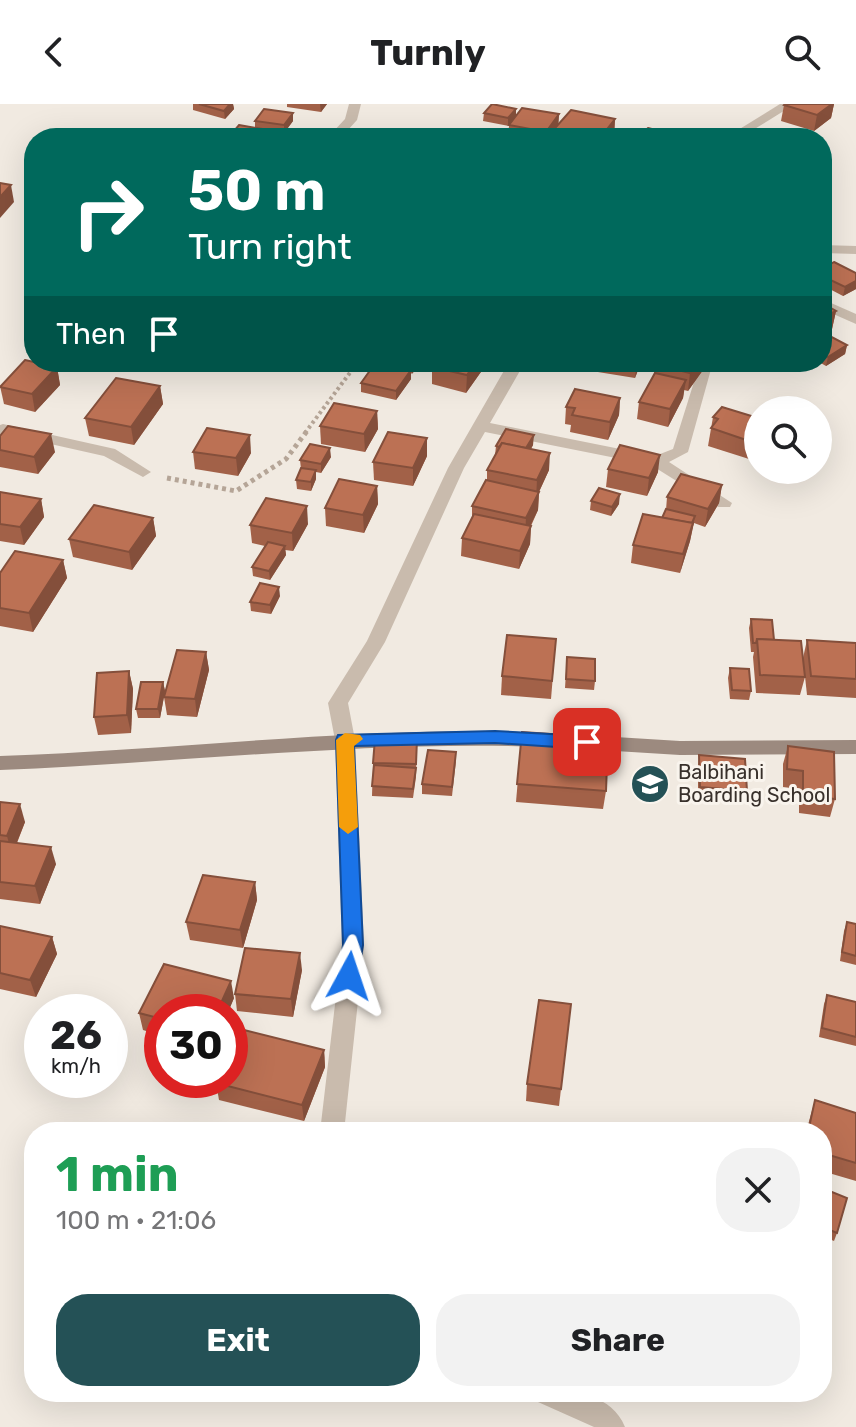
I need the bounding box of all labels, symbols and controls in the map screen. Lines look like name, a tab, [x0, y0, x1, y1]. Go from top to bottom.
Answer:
icon: back	[32, 30, 76, 74]
icon: search	[780, 30, 824, 74]
text: Turnly	[370, 31, 486, 74]
text: 50 m	[188, 158, 325, 224]
icon: right	[56, 160, 160, 264]
text: Turn right	[188, 225, 352, 268]
icon: arrive	[142, 312, 186, 356]
text: Then	[56, 316, 126, 352]
map controls	[744, 396, 832, 484]
button: search	[744, 396, 832, 484]
pin	[553, 708, 621, 776]
icon: arrive	[565, 720, 609, 764]
place label: Balbihani Boarding School	[678, 760, 830, 807]
school or university icon: Balbihani Boarding School	[629, 763, 671, 805]
position arrow	[307, 934, 391, 1018]
speed limit sign: 30	[144, 994, 248, 1098]
text: 26	[50, 1012, 102, 1059]
text: km/h	[51, 1054, 101, 1078]
text: 1 min	[56, 1146, 179, 1203]
button: close	[716, 1148, 800, 1232]
text: 100 m · 21:06	[56, 1205, 216, 1236]
button: Exit	[56, 1294, 420, 1386]
button: Share	[436, 1294, 800, 1386]

